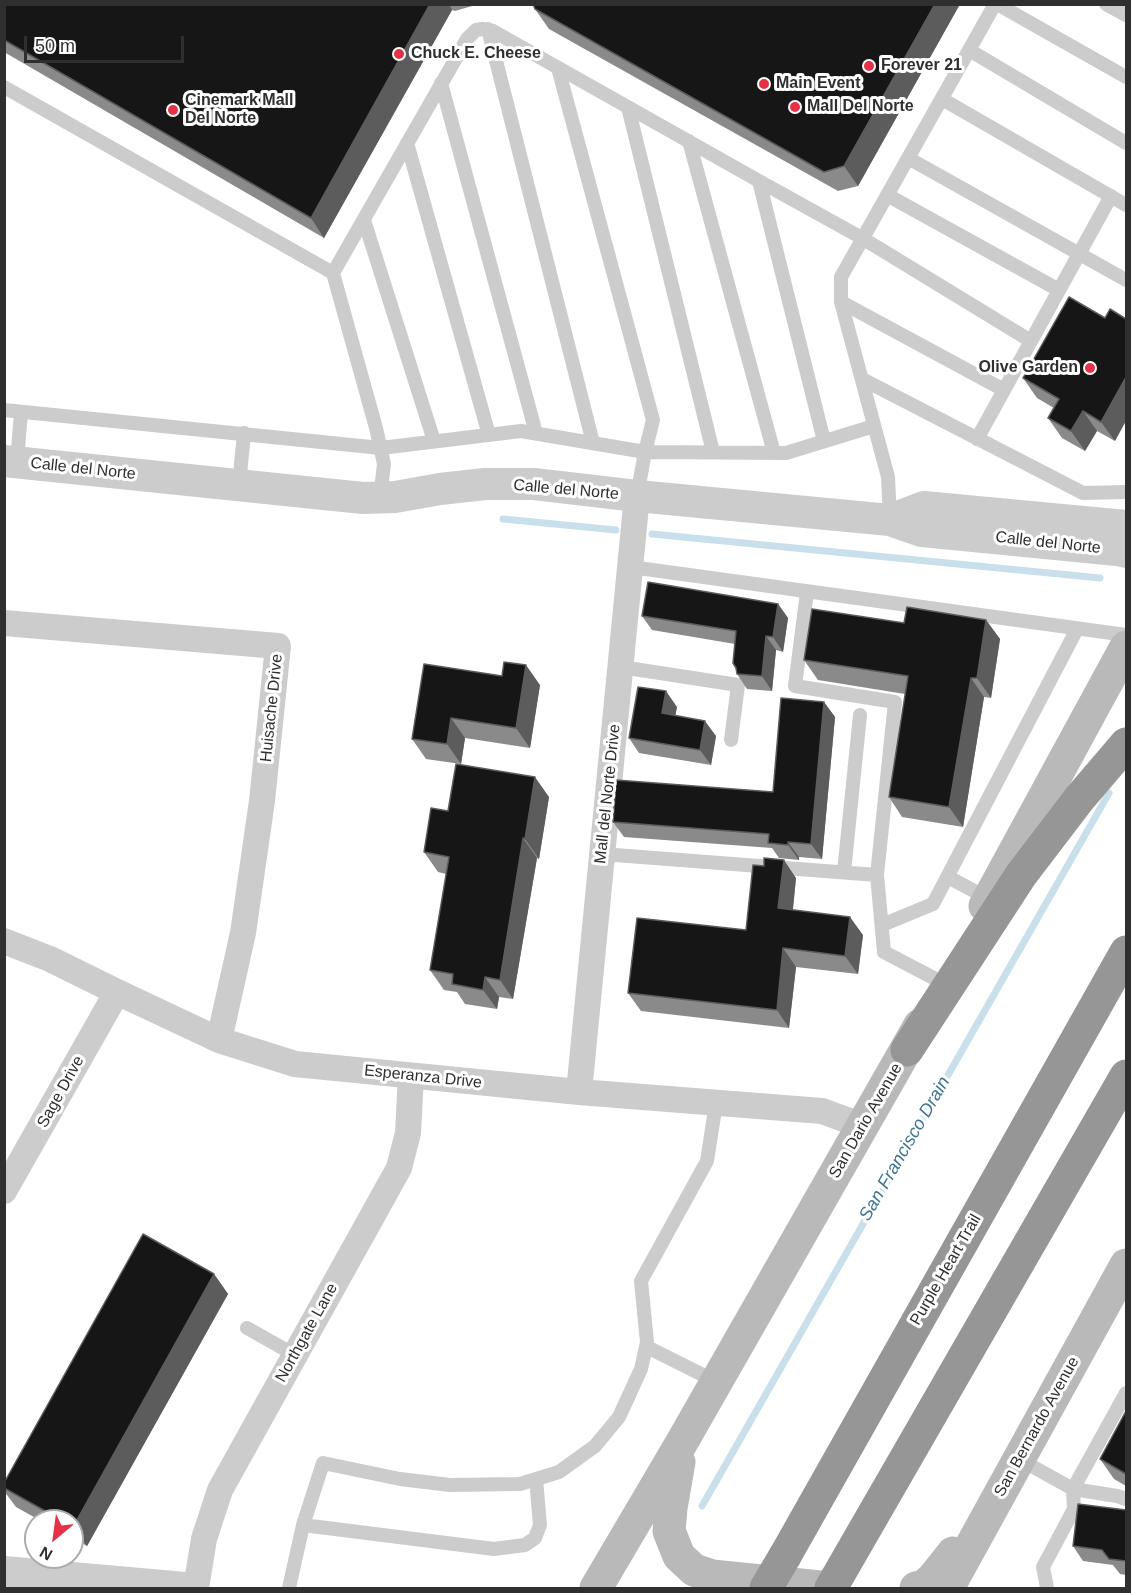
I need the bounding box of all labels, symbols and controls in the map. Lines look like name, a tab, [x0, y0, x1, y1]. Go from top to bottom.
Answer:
scale bar	[27, 24, 188, 62]
text: 50 m	[35, 36, 75, 56]
place label: Chuck E. Cheese	[411, 44, 541, 64]
marker: Chuck E. Cheese	[392, 47, 406, 61]
place label: Forever 21	[881, 56, 962, 76]
marker: Forever 21	[862, 59, 876, 73]
place label: Main Event	[776, 74, 860, 94]
marker: Main Event	[757, 77, 771, 91]
place label: Cinemark Mall Del Norte	[185, 91, 293, 129]
place label: Mall Del Norte	[807, 97, 914, 117]
marker: Mall Del Norte	[788, 100, 802, 114]
marker: Cinemark Mall Del Norte	[166, 103, 180, 117]
place label: Olive Garden	[978, 358, 1078, 378]
marker: Olive Garden	[1083, 361, 1097, 375]
street label: Calle del Norte	[29, 454, 137, 484]
street label: Calle del Norte	[512, 476, 620, 504]
street label: Calle del Norte	[994, 528, 1102, 558]
street label: Huisache Drive	[257, 653, 287, 763]
street label: Mall del Norte Drive	[591, 723, 625, 865]
street label: Sage Drive	[33, 1053, 89, 1131]
street label: San Dario Avenue	[825, 1060, 907, 1182]
street label: Esperanza Drive	[363, 1061, 483, 1093]
water label: San Francisco Drain	[855, 1073, 955, 1225]
street label: Purple Heart Trail	[906, 1211, 986, 1329]
street label: Northgate Lane	[272, 1280, 342, 1386]
street label: San Bernardo Avenue	[991, 1354, 1083, 1500]
north arrow	[24, 1509, 84, 1569]
text: N	[37, 1543, 55, 1564]

